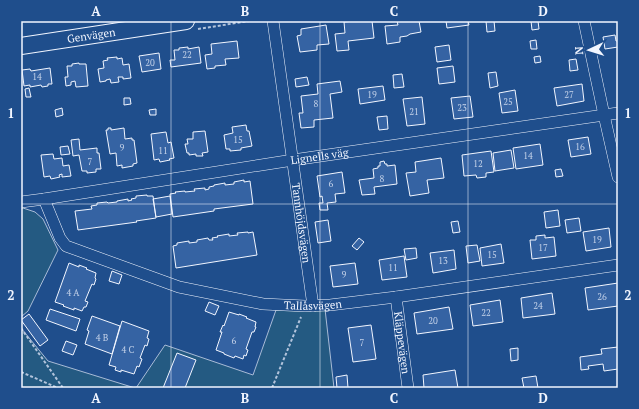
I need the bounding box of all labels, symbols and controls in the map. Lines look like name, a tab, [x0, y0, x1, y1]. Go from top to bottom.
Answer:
text: A	[91, 2, 101, 20]
text: B	[241, 2, 249, 20]
text: C	[390, 2, 398, 20]
text: D	[538, 2, 548, 20]
street label: Genvägen	[66, 25, 117, 46]
north arrow	[569, 30, 609, 70]
text: N	[572, 45, 586, 55]
house number: 22	[182, 49, 192, 61]
house number: 20	[145, 57, 155, 69]
house number: 14	[32, 71, 42, 83]
house number: 19	[367, 89, 377, 101]
house number: 27	[564, 89, 574, 101]
house number: 25	[503, 96, 513, 108]
house number: 8	[314, 98, 319, 110]
house number: 23	[457, 102, 467, 114]
text: 1	[7, 104, 15, 122]
text: 1	[624, 104, 632, 122]
house number: 21	[409, 106, 419, 118]
house number: 15	[233, 134, 243, 146]
house number: 16	[575, 141, 585, 153]
house number: 9	[120, 142, 125, 154]
house number: 11	[158, 145, 168, 157]
street label: Lignells väg	[290, 145, 350, 167]
house number: 14	[523, 150, 533, 162]
house number: 7	[88, 156, 93, 168]
house number: 12	[473, 158, 483, 170]
house number: 8	[380, 173, 385, 185]
house number: 6	[329, 178, 334, 190]
street label: Tannhöjdsvägen	[289, 182, 314, 264]
house number: 19	[592, 234, 602, 246]
house number: 17	[538, 242, 548, 254]
house number: 15	[487, 249, 497, 261]
house number: 13	[438, 255, 448, 267]
house number: 11	[388, 262, 398, 274]
house number: 9	[342, 269, 347, 281]
text: 2	[7, 286, 15, 304]
text: 2	[624, 286, 632, 304]
house number: 4 A	[67, 287, 80, 299]
house number: 26	[597, 291, 607, 303]
street label: Tallåsvägen	[284, 297, 343, 313]
house number: 24	[533, 300, 543, 312]
house number: 22	[481, 307, 491, 319]
street label: Kläppevägen	[391, 311, 413, 375]
house number: 20	[428, 315, 438, 327]
house number: 4 B	[96, 332, 109, 344]
house number: 6	[232, 335, 237, 347]
house number: 7	[360, 337, 365, 349]
house number: 4 C	[122, 344, 135, 356]
text: A	[91, 389, 101, 407]
text: B	[241, 389, 249, 407]
text: C	[390, 389, 398, 407]
text: D	[538, 389, 548, 407]

